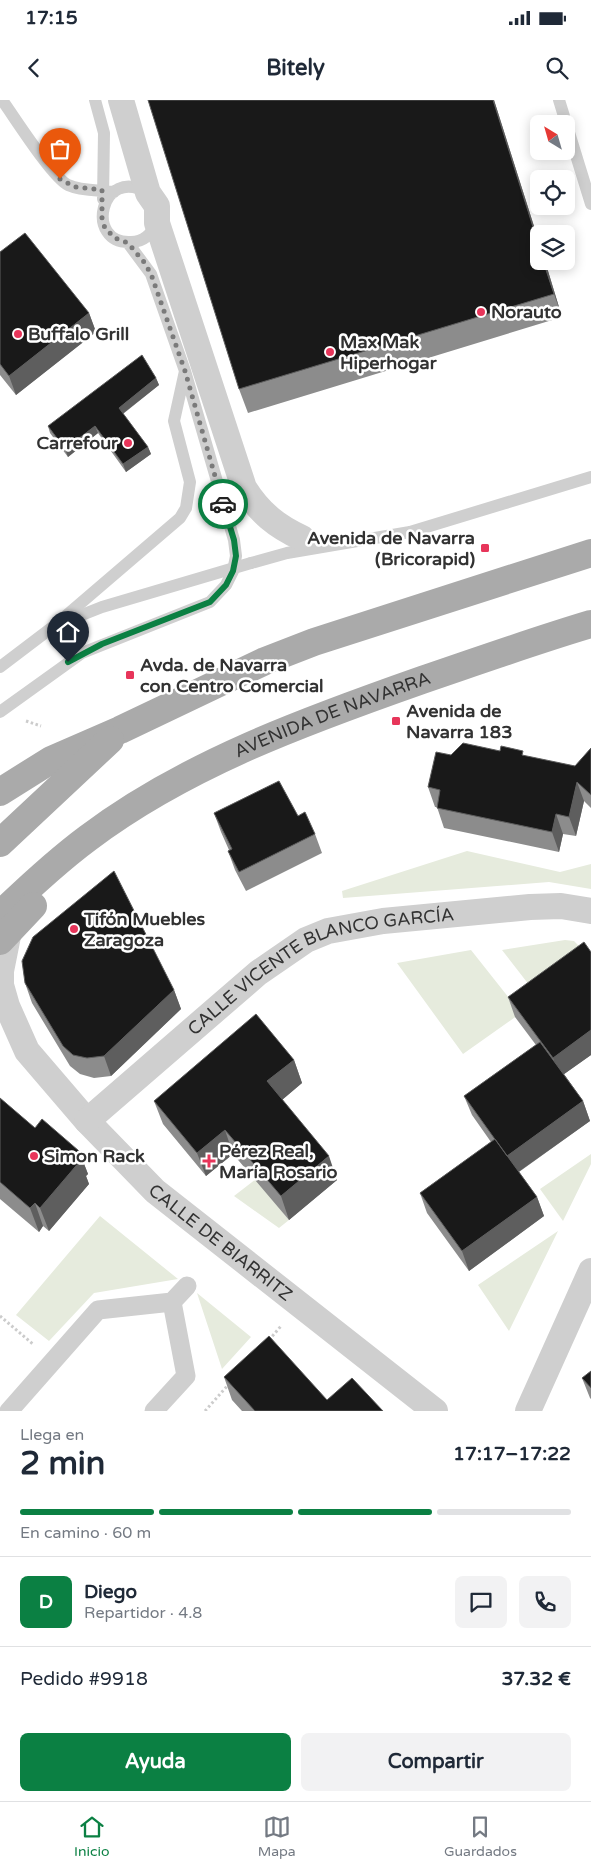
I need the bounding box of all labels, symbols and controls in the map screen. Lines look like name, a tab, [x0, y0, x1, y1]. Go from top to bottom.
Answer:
text: 17:15	[25, 7, 78, 29]
icon: back	[20, 54, 48, 82]
icon: search	[543, 54, 571, 82]
text: Bitely	[266, 55, 325, 81]
north arrow	[530, 115, 575, 160]
map controls	[530, 115, 575, 270]
pin	[39, 128, 81, 179]
icon: bag	[46, 135, 74, 163]
button: locate	[530, 170, 575, 215]
button: layers	[530, 225, 575, 270]
place label: Norauto	[491, 301, 562, 323]
marker: Norauto	[475, 306, 487, 318]
place label: Buffalo Grill	[28, 323, 129, 345]
marker: Buffalo Grill	[12, 328, 24, 340]
place label: Max Mak Hiperhogar	[340, 331, 438, 374]
marker: Max Mak Hiperhogar	[324, 346, 336, 358]
place label: Carrefour	[37, 432, 119, 454]
marker: Carrefour	[122, 437, 134, 449]
courier	[198, 479, 248, 529]
icon: car	[209, 490, 237, 518]
place label: Avenida de Navarra (Bricorapid)	[307, 527, 475, 570]
marker: Avenida de Navarra (Bricorapid)	[479, 542, 491, 554]
pin	[47, 611, 89, 662]
icon: home	[54, 618, 82, 646]
place label: Avda. de Navarra con Centro Comercial	[140, 654, 324, 697]
street label: AVENIDA DE NAVARRA	[231, 667, 433, 762]
marker: Avda. de Navarra con Centro Comercial	[124, 669, 136, 681]
place label: Avenida de Navarra 183	[406, 700, 512, 743]
marker: Avenida de Navarra 183	[390, 715, 402, 727]
street label: CALLE VICENTE BLANCO GARCÍA	[183, 903, 455, 1040]
place label: Tifón Muebles Zaragoza	[83, 908, 206, 951]
marker: Tifón Muebles Zaragoza	[68, 923, 80, 935]
place label: Pérez Real, María Rosario	[219, 1140, 338, 1183]
place label: Simon Rack	[44, 1145, 145, 1167]
marker: Simon Rack	[28, 1150, 40, 1162]
marker: Pérez Real, María Rosario	[203, 1155, 215, 1167]
street label: CALLE DE BIARRITZ	[144, 1179, 297, 1306]
text: Llega en	[20, 1425, 84, 1445]
text: 17:17–17:22	[453, 1443, 571, 1465]
text: 2 min	[20, 1445, 105, 1483]
text: En camino · 60 m	[20, 1523, 151, 1543]
button: chat	[455, 1576, 507, 1628]
button: phone	[519, 1576, 571, 1628]
text: Diego	[84, 1581, 137, 1603]
text: D	[39, 1591, 53, 1613]
text: Repartidor · 4.8	[84, 1603, 202, 1623]
text: Pedido #9918	[20, 1668, 148, 1690]
text: 37.32 €	[501, 1668, 571, 1690]
button: Ayuda	[20, 1733, 291, 1791]
button: Compartir	[301, 1733, 571, 1791]
tab: Inicio	[74, 1813, 109, 1860]
tab: Mapa	[258, 1813, 296, 1860]
tab: Guardados	[444, 1813, 517, 1860]

